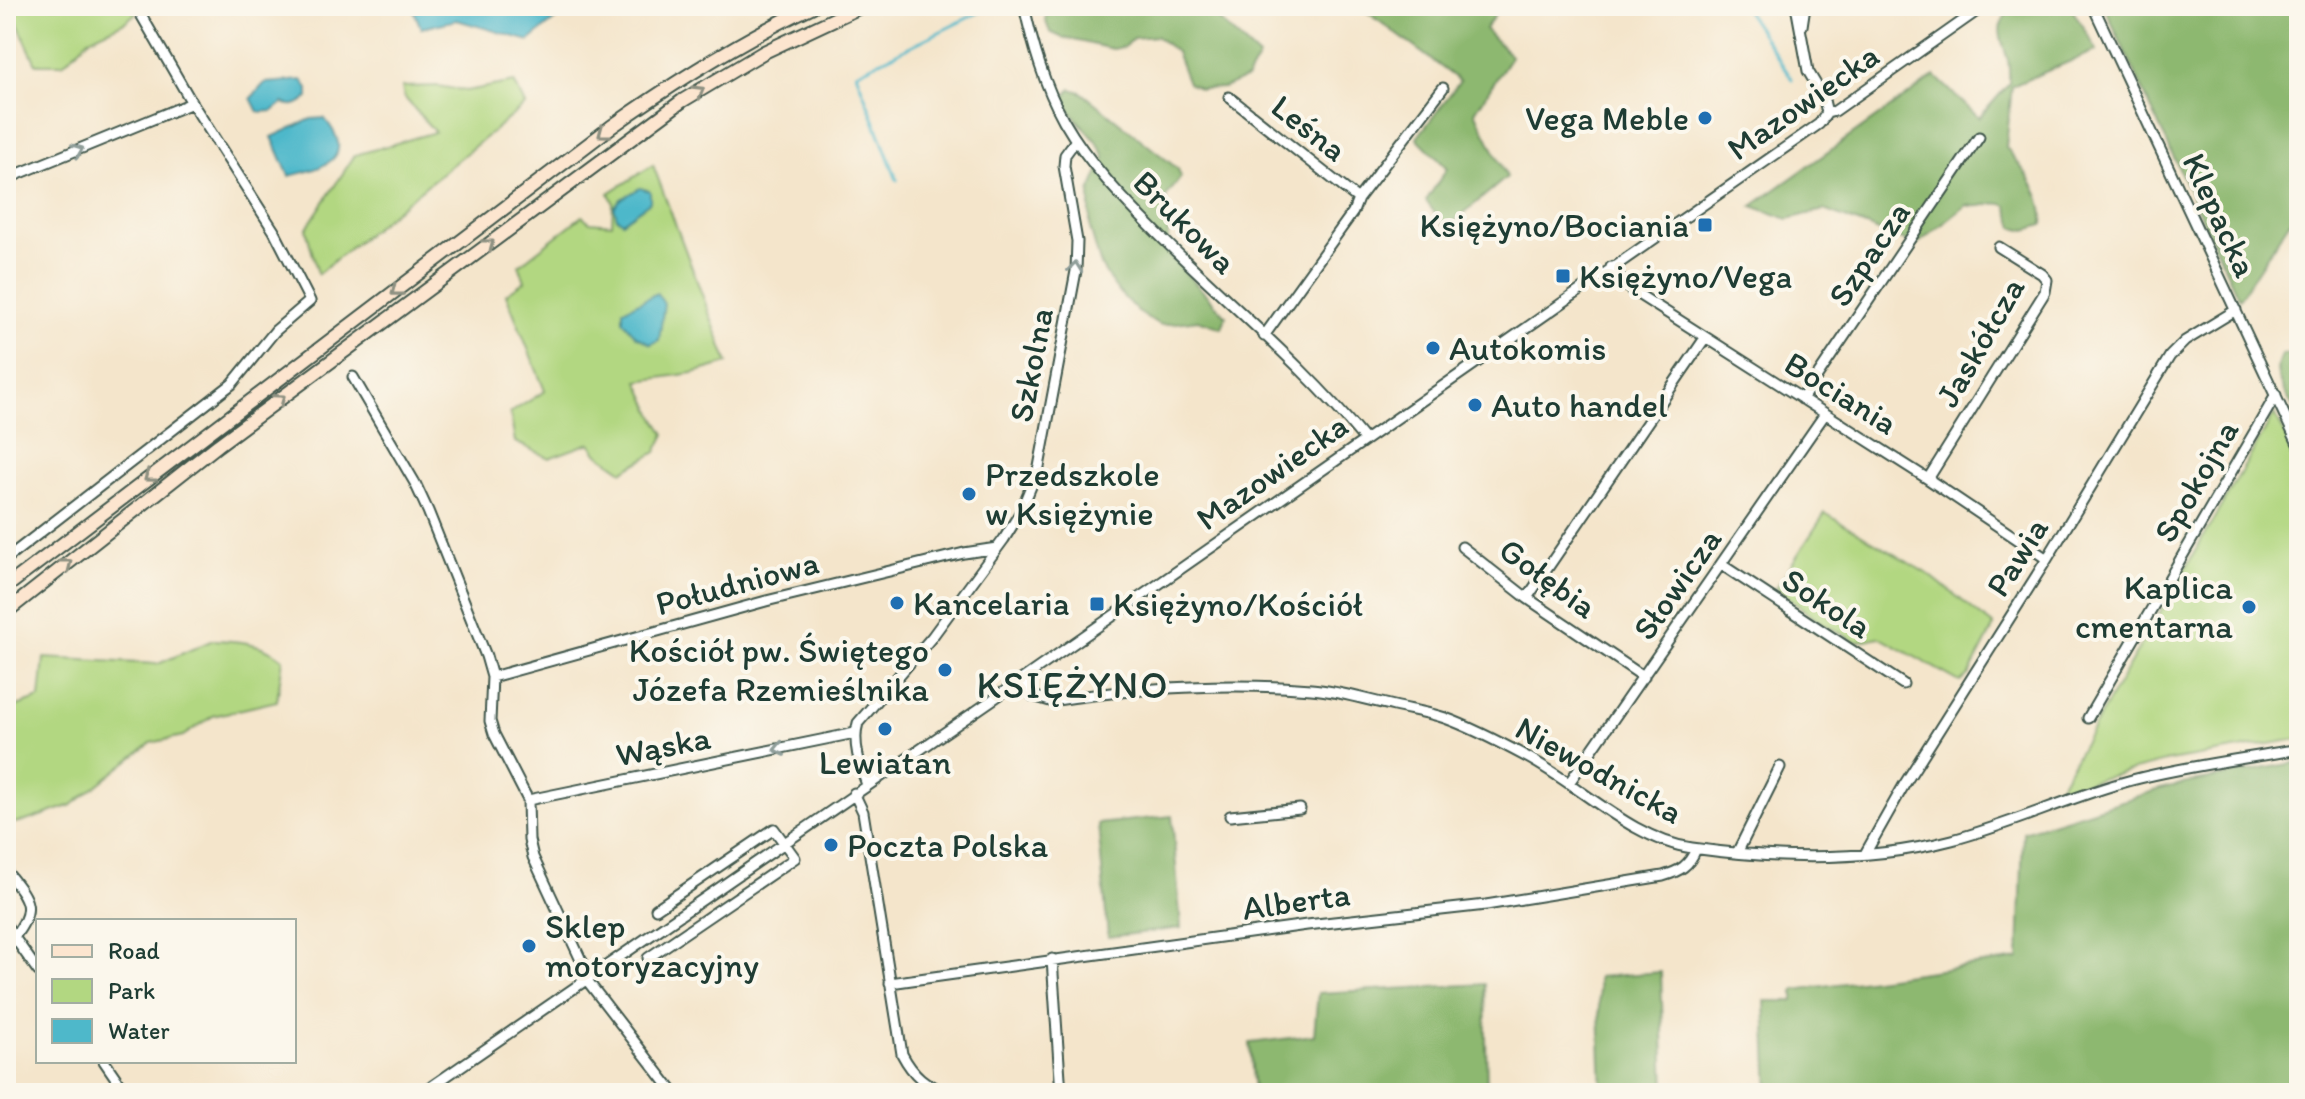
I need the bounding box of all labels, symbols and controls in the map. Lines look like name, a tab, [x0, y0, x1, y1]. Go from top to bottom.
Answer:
street label: Mazowiecka	[1719, 35, 1887, 169]
one-way arrow	[690, 85, 705, 101]
street label: Leśna	[1263, 86, 1355, 170]
place label: Vega Meble	[1525, 98, 1689, 139]
marker: Vega Meble	[1696, 109, 1714, 127]
one-way arrow	[597, 124, 611, 138]
one-way arrow	[70, 143, 84, 159]
street label: Klepacka	[2173, 146, 2267, 284]
street label: Brukowa	[1125, 162, 1246, 283]
street label: Szpacza	[1819, 194, 1919, 314]
place label: Księżyno/Bociania	[1420, 205, 1689, 246]
marker: Księżyno/Bociania	[1696, 216, 1714, 234]
one-way arrow	[481, 240, 495, 254]
place label: Księżyno/Vega	[1579, 256, 1792, 297]
one-way arrow	[1067, 260, 1084, 273]
marker: Księżyno/Vega	[1554, 267, 1572, 285]
street label: Jaskółcza	[1927, 270, 2034, 414]
one-way arrow	[391, 281, 405, 296]
street label: Szkolna	[1000, 305, 1062, 425]
place label: Autokomis	[1449, 328, 1606, 369]
marker: Autokomis	[1424, 339, 1442, 357]
street label: Bociania	[1777, 342, 1905, 444]
place label: Auto handel	[1491, 385, 1668, 426]
one-way arrow	[272, 394, 286, 409]
marker: Auto handel	[1466, 396, 1484, 414]
street label: Mazowiecka	[1188, 405, 1356, 539]
street label: Spokojna	[2145, 412, 2248, 549]
place label: Przedszkole w Księżynie	[985, 454, 1160, 534]
one-way arrow	[144, 467, 158, 481]
marker: Przedszkole w Księżynie	[960, 485, 978, 503]
street label: Pawia	[1977, 510, 2057, 604]
street label: Słowicza	[1624, 520, 1730, 648]
street label: Gołębia	[1491, 529, 1605, 627]
street label: Południowa	[651, 542, 823, 624]
one-way arrow	[58, 559, 73, 573]
street label: Sokola	[1774, 559, 1880, 647]
place label: Kaplica cmentarna	[2075, 567, 2233, 647]
place label: Kancelaria	[913, 583, 1069, 624]
place label: Księżyno/Kościół	[1113, 584, 1363, 625]
marker: Kancelaria	[888, 594, 906, 612]
marker: Księżyno/Kościół	[1088, 595, 1106, 613]
marker: Kaplica cmentarna	[2240, 598, 2258, 616]
place label: Kościół pw. Świętego Józefa Rzemieślnika	[629, 630, 929, 710]
marker: Kościół pw. Świętego Józefa Rzemieślnika	[936, 661, 954, 679]
district label: KSIĘŻYNO	[976, 662, 1170, 708]
street label: Niewodnicka	[1508, 707, 1690, 833]
street label: Wąska	[612, 717, 714, 775]
marker: Lewiatan	[876, 720, 894, 738]
one-way arrow	[773, 740, 786, 757]
place label: Lewiatan	[819, 742, 951, 783]
place label: Poczta Polska	[847, 825, 1048, 866]
marker: Poczta Polska	[822, 836, 840, 854]
street label: Alberta	[1240, 873, 1352, 929]
place label: Sklep motoryzacyjny	[545, 906, 759, 986]
legend	[36, 919, 296, 1063]
text: Road	[108, 936, 160, 965]
marker: Sklep motoryzacyjny	[520, 937, 538, 955]
text: Park	[108, 976, 155, 1005]
text: Water	[108, 1016, 170, 1045]

